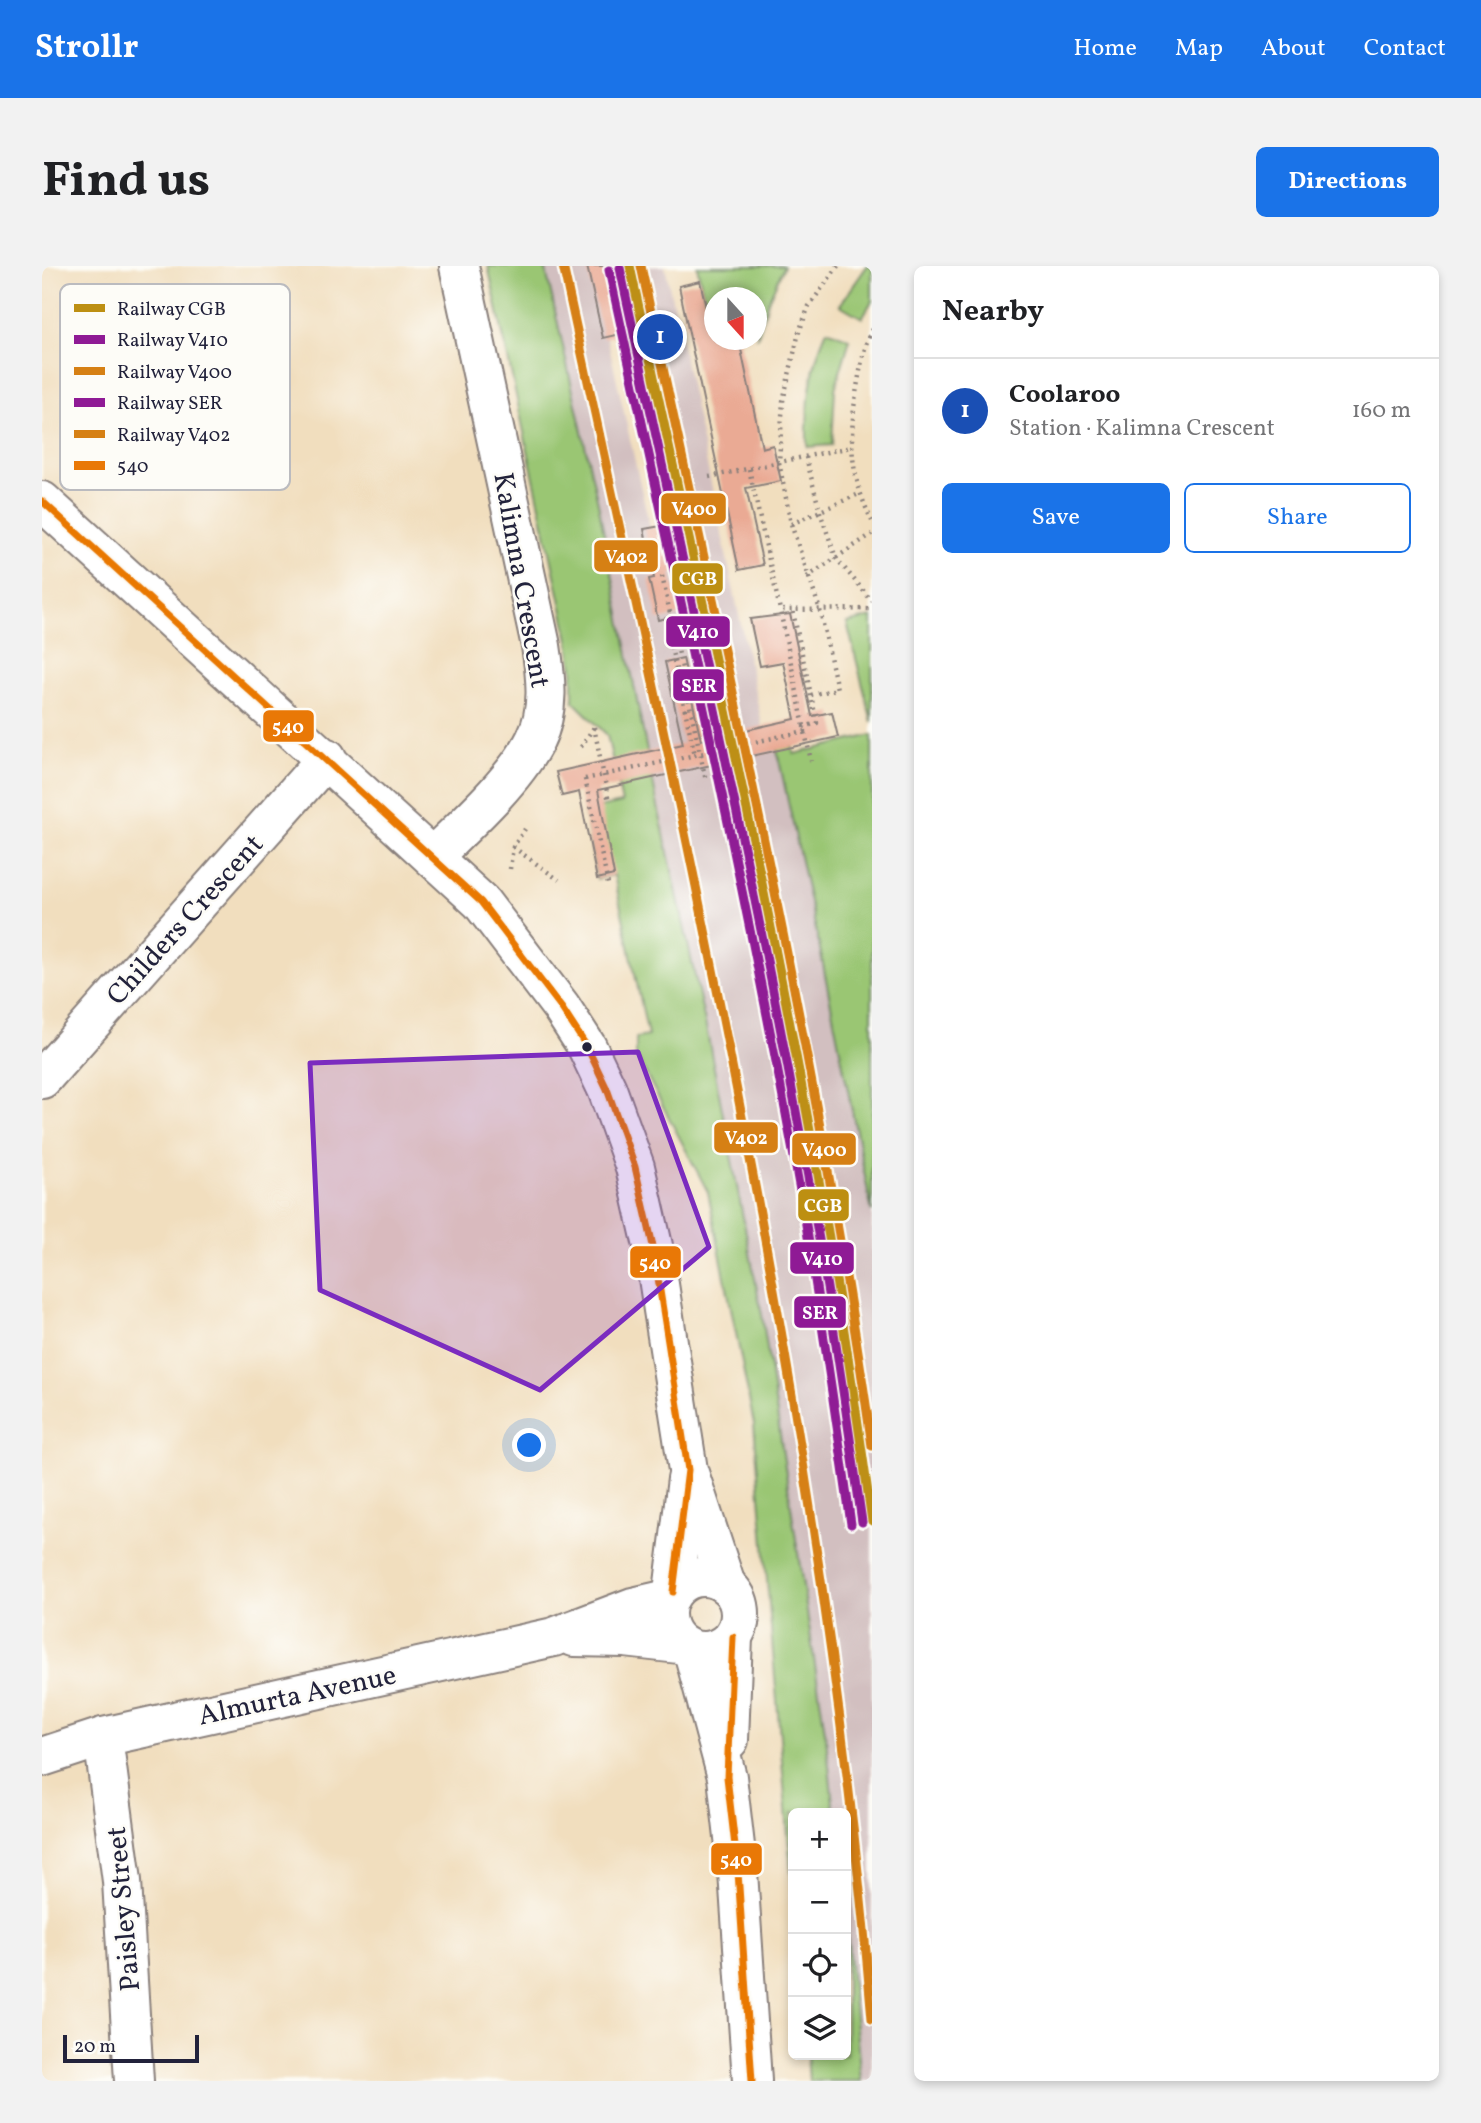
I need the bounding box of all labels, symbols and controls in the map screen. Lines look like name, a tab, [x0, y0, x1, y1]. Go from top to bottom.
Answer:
text: Strollr	[35, 26, 138, 72]
text: Home	[1073, 32, 1137, 66]
text: Map	[1175, 32, 1223, 66]
text: About	[1261, 32, 1326, 66]
text: Contact	[1364, 32, 1446, 66]
button: Directions	[1256, 147, 1439, 217]
text: Find us	[42, 148, 210, 217]
legend	[60, 284, 290, 490]
north arrow	[704, 287, 767, 350]
text: Nearby	[942, 291, 1044, 333]
text: Railway CGB	[117, 297, 226, 323]
pin: 1	[637, 311, 683, 363]
text: Railway V410	[117, 328, 228, 354]
text: Railway V400	[117, 360, 232, 386]
text: Coolaroo	[1009, 377, 1120, 413]
text: Railway SER	[117, 391, 223, 417]
text: 1	[960, 395, 970, 427]
text: 160 m	[1352, 395, 1411, 427]
text: Station · Kalimna Crescent	[1009, 413, 1275, 445]
text: Railway V402	[117, 423, 230, 449]
text: 540	[117, 454, 149, 480]
street label: Kalimna Crescent	[482, 470, 559, 691]
button: Save	[942, 483, 1170, 553]
button: Share	[1184, 483, 1411, 553]
line badge: V400	[660, 492, 727, 525]
text: V400	[671, 497, 717, 523]
line badge: V402	[593, 539, 659, 573]
text: V402	[604, 545, 648, 571]
line badge: CGB	[671, 562, 724, 595]
text: CGB	[679, 567, 717, 593]
line badge: V410	[665, 615, 731, 648]
text: V410	[677, 620, 719, 646]
line badge: SER	[672, 668, 725, 702]
text: SER	[681, 674, 717, 700]
line badge: 540	[262, 709, 315, 743]
text: 540	[272, 715, 304, 741]
street label: Childers Crescent	[99, 827, 273, 1015]
unlabelled marker	[580, 1040, 594, 1054]
line badge: V402	[713, 1121, 779, 1154]
text: V402	[724, 1126, 768, 1152]
line badge: V400	[791, 1132, 857, 1166]
text: V400	[801, 1138, 847, 1164]
line badge: CGB	[797, 1188, 850, 1222]
text: CGB	[804, 1194, 842, 1220]
line badge: V410	[789, 1241, 855, 1275]
line badge: 540	[629, 1245, 682, 1279]
text: V410	[801, 1247, 843, 1273]
text: 540	[639, 1251, 671, 1277]
line badge: SER	[793, 1295, 847, 1329]
text: SER	[802, 1301, 838, 1327]
your location	[512, 1428, 546, 1462]
street label: Almurta Avenue	[195, 1656, 400, 1736]
map controls	[788, 1808, 851, 2060]
button: +	[788, 1808, 851, 1871]
street label: Paisley Street	[98, 1825, 151, 1993]
line badge: 540	[710, 1842, 763, 1876]
text: 540	[720, 1848, 752, 1874]
button: −	[788, 1871, 851, 1934]
button: locate	[788, 1934, 851, 1997]
button: layers	[788, 1997, 851, 2060]
scale bar	[63, 2032, 200, 2064]
text: 20 m	[74, 2034, 116, 2060]

